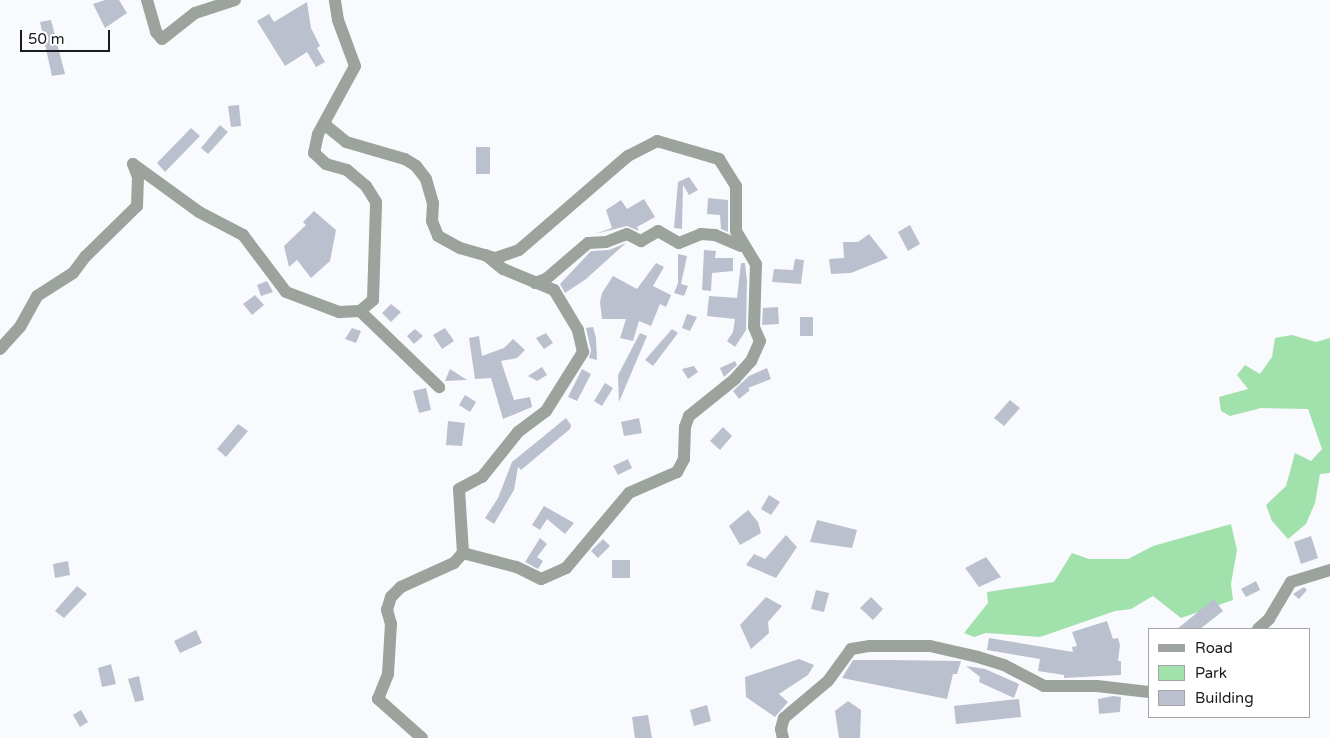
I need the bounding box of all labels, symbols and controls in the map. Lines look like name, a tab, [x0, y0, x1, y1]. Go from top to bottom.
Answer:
scale bar	[22, 20, 112, 52]
text: 50 m	[28, 30, 65, 48]
legend	[1148, 628, 1310, 718]
text: Road	[1195, 639, 1233, 657]
text: Park	[1195, 664, 1227, 682]
text: Building	[1195, 689, 1254, 707]

